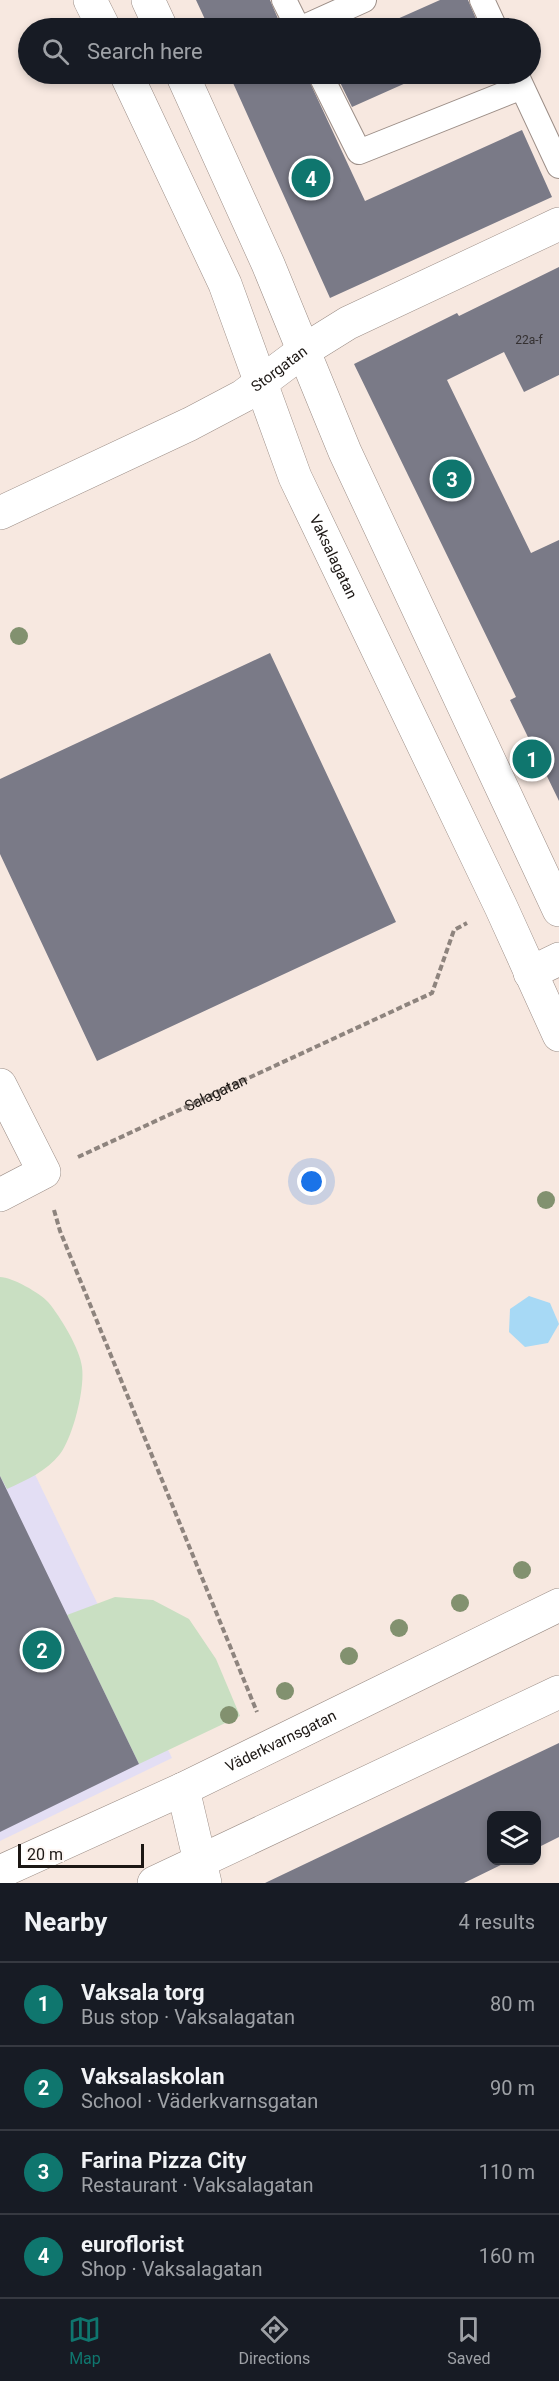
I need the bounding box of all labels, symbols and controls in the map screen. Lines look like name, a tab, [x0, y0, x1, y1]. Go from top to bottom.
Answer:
search box	[18, 18, 541, 84]
icon: search	[39, 35, 72, 68]
text: Search here	[87, 39, 203, 64]
pin: 4	[292, 156, 330, 201]
house number: 22a-f	[515, 333, 544, 347]
street label: Storgatan	[248, 342, 311, 396]
pin: 3	[432, 456, 472, 502]
street label: Vaksalagatan	[306, 512, 361, 602]
pin: 1	[512, 736, 552, 782]
street label: Salagatan	[182, 1071, 250, 1115]
your location	[297, 1167, 326, 1196]
pin: 2	[22, 1628, 62, 1672]
street label: Väderkvarnsgatan	[223, 1706, 339, 1776]
map controls	[487, 1811, 541, 1865]
button: layers	[487, 1811, 541, 1865]
scale bar	[18, 1841, 144, 1868]
text: 20 m	[27, 1845, 63, 1864]
text: Nearby	[24, 1907, 107, 1937]
text: 4 results	[459, 1910, 535, 1934]
text: Vaksala torg	[81, 1980, 205, 2005]
text: 1	[38, 1992, 49, 2016]
text: 80 m	[490, 1992, 535, 2016]
text: Bus stop · Vaksalagatan	[81, 2005, 295, 2029]
text: Vaksalaskolan	[81, 2064, 224, 2089]
text: 2	[38, 2076, 49, 2100]
text: 90 m	[490, 2076, 535, 2100]
text: School · Väderkvarnsgatan	[81, 2089, 318, 2113]
text: Farina Pizza City	[81, 2148, 246, 2173]
text: 3	[38, 2160, 49, 2184]
text: 110 m	[479, 2160, 535, 2184]
text: Restaurant · Vaksalagatan	[81, 2173, 314, 2197]
text: euroflorist	[81, 2232, 184, 2257]
text: 4	[38, 2244, 49, 2268]
text: 160 m	[479, 2244, 535, 2268]
text: Shop · Vaksalagatan	[81, 2257, 263, 2281]
tab: Map	[68, 2313, 101, 2368]
tab: Directions	[238, 2313, 310, 2368]
tab: Saved	[447, 2313, 491, 2368]

